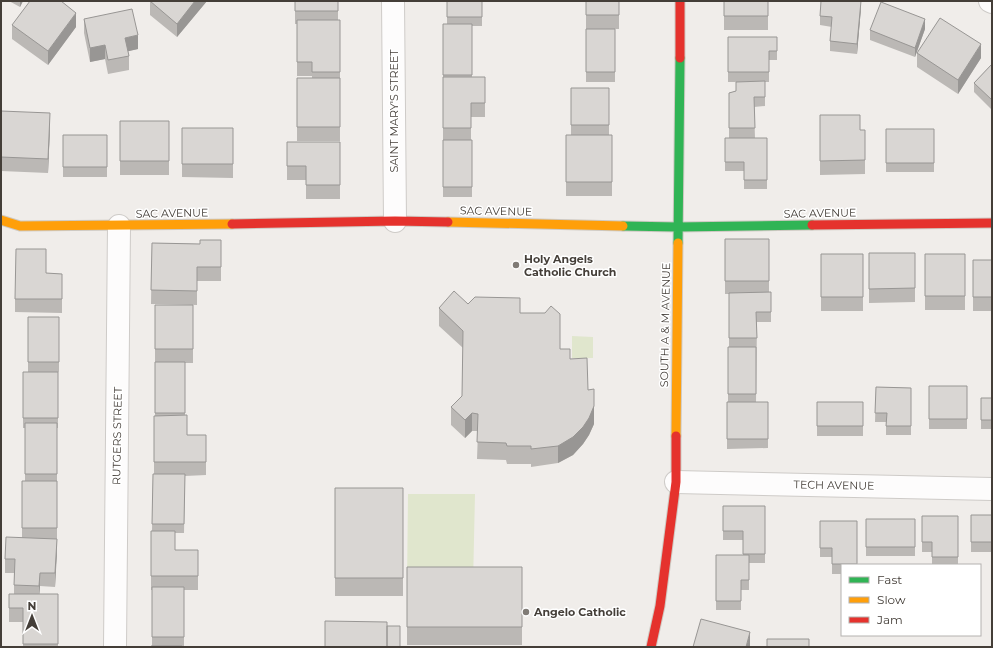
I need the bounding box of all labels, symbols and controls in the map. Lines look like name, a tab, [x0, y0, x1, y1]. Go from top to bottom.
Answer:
street label: SAINT MARY'S STREET	[387, 49, 401, 173]
street label: SAC AVENUE	[460, 203, 532, 219]
street label: SAC AVENUE	[136, 205, 208, 221]
street label: SAC AVENUE	[784, 205, 856, 221]
place label: Holy Angels Catholic Church	[524, 252, 616, 279]
marker: Holy Angels Catholic Church	[511, 260, 521, 270]
street label: SOUTH A & M AVENUE	[657, 263, 673, 387]
street label: RUTGERS STREET	[109, 386, 125, 485]
street label: TECH AVENUE	[794, 477, 874, 493]
legend	[841, 564, 981, 636]
text: Fast	[877, 572, 902, 587]
text: Slow	[877, 592, 906, 607]
north arrow	[12, 596, 52, 636]
text: N	[28, 599, 36, 613]
place label: Angelo Catholic	[533, 605, 626, 619]
marker: Angelo Catholic	[521, 607, 531, 617]
text: Jam	[876, 612, 903, 627]

